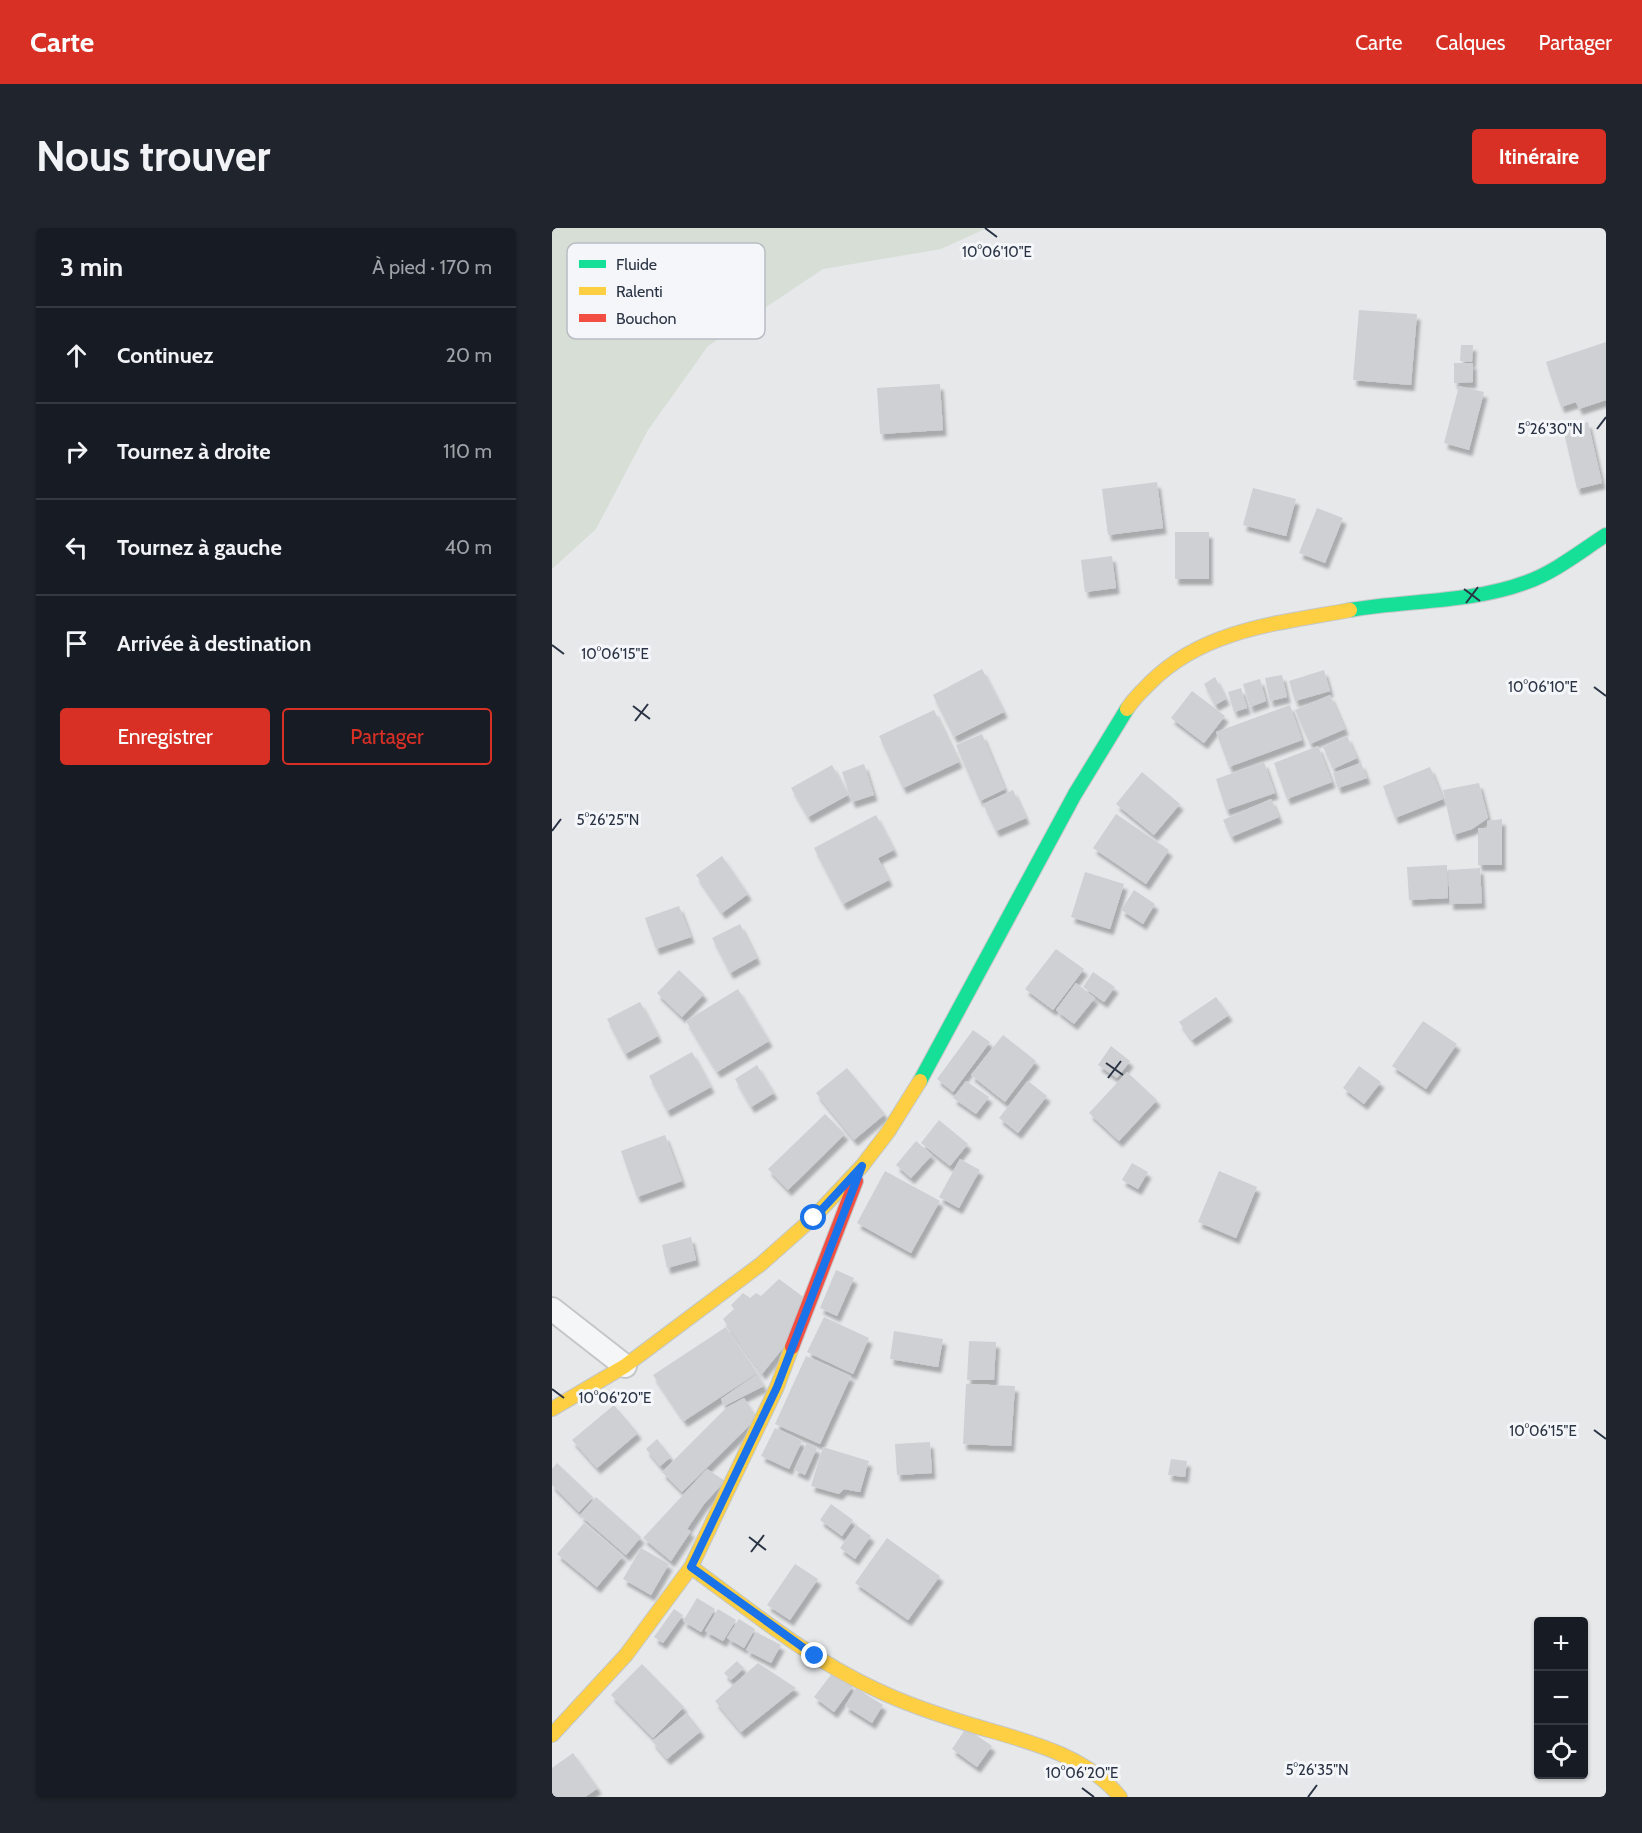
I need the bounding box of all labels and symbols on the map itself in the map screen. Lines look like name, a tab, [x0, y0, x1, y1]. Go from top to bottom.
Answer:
legend	[567, 243, 765, 339]
text: 10°06'10"E	[962, 243, 1032, 261]
text: Fluide	[616, 255, 657, 274]
text: Ralenti	[616, 282, 663, 301]
text: Bouchon	[616, 309, 676, 328]
text: 5°26'30"N	[1517, 420, 1583, 438]
text: 10°06'15"E	[581, 645, 649, 663]
text: 10°06'10"E	[1508, 678, 1578, 696]
text: 5°26'25"N	[577, 811, 639, 829]
route start	[800, 1204, 826, 1230]
text: 10°06'20"E	[579, 1389, 651, 1407]
text: 10°06'15"E	[1509, 1422, 1577, 1440]
route end	[801, 1642, 827, 1668]
text: 5°26'35"N	[1285, 1761, 1349, 1779]
text: 10°06'20"E	[1046, 1764, 1118, 1782]

